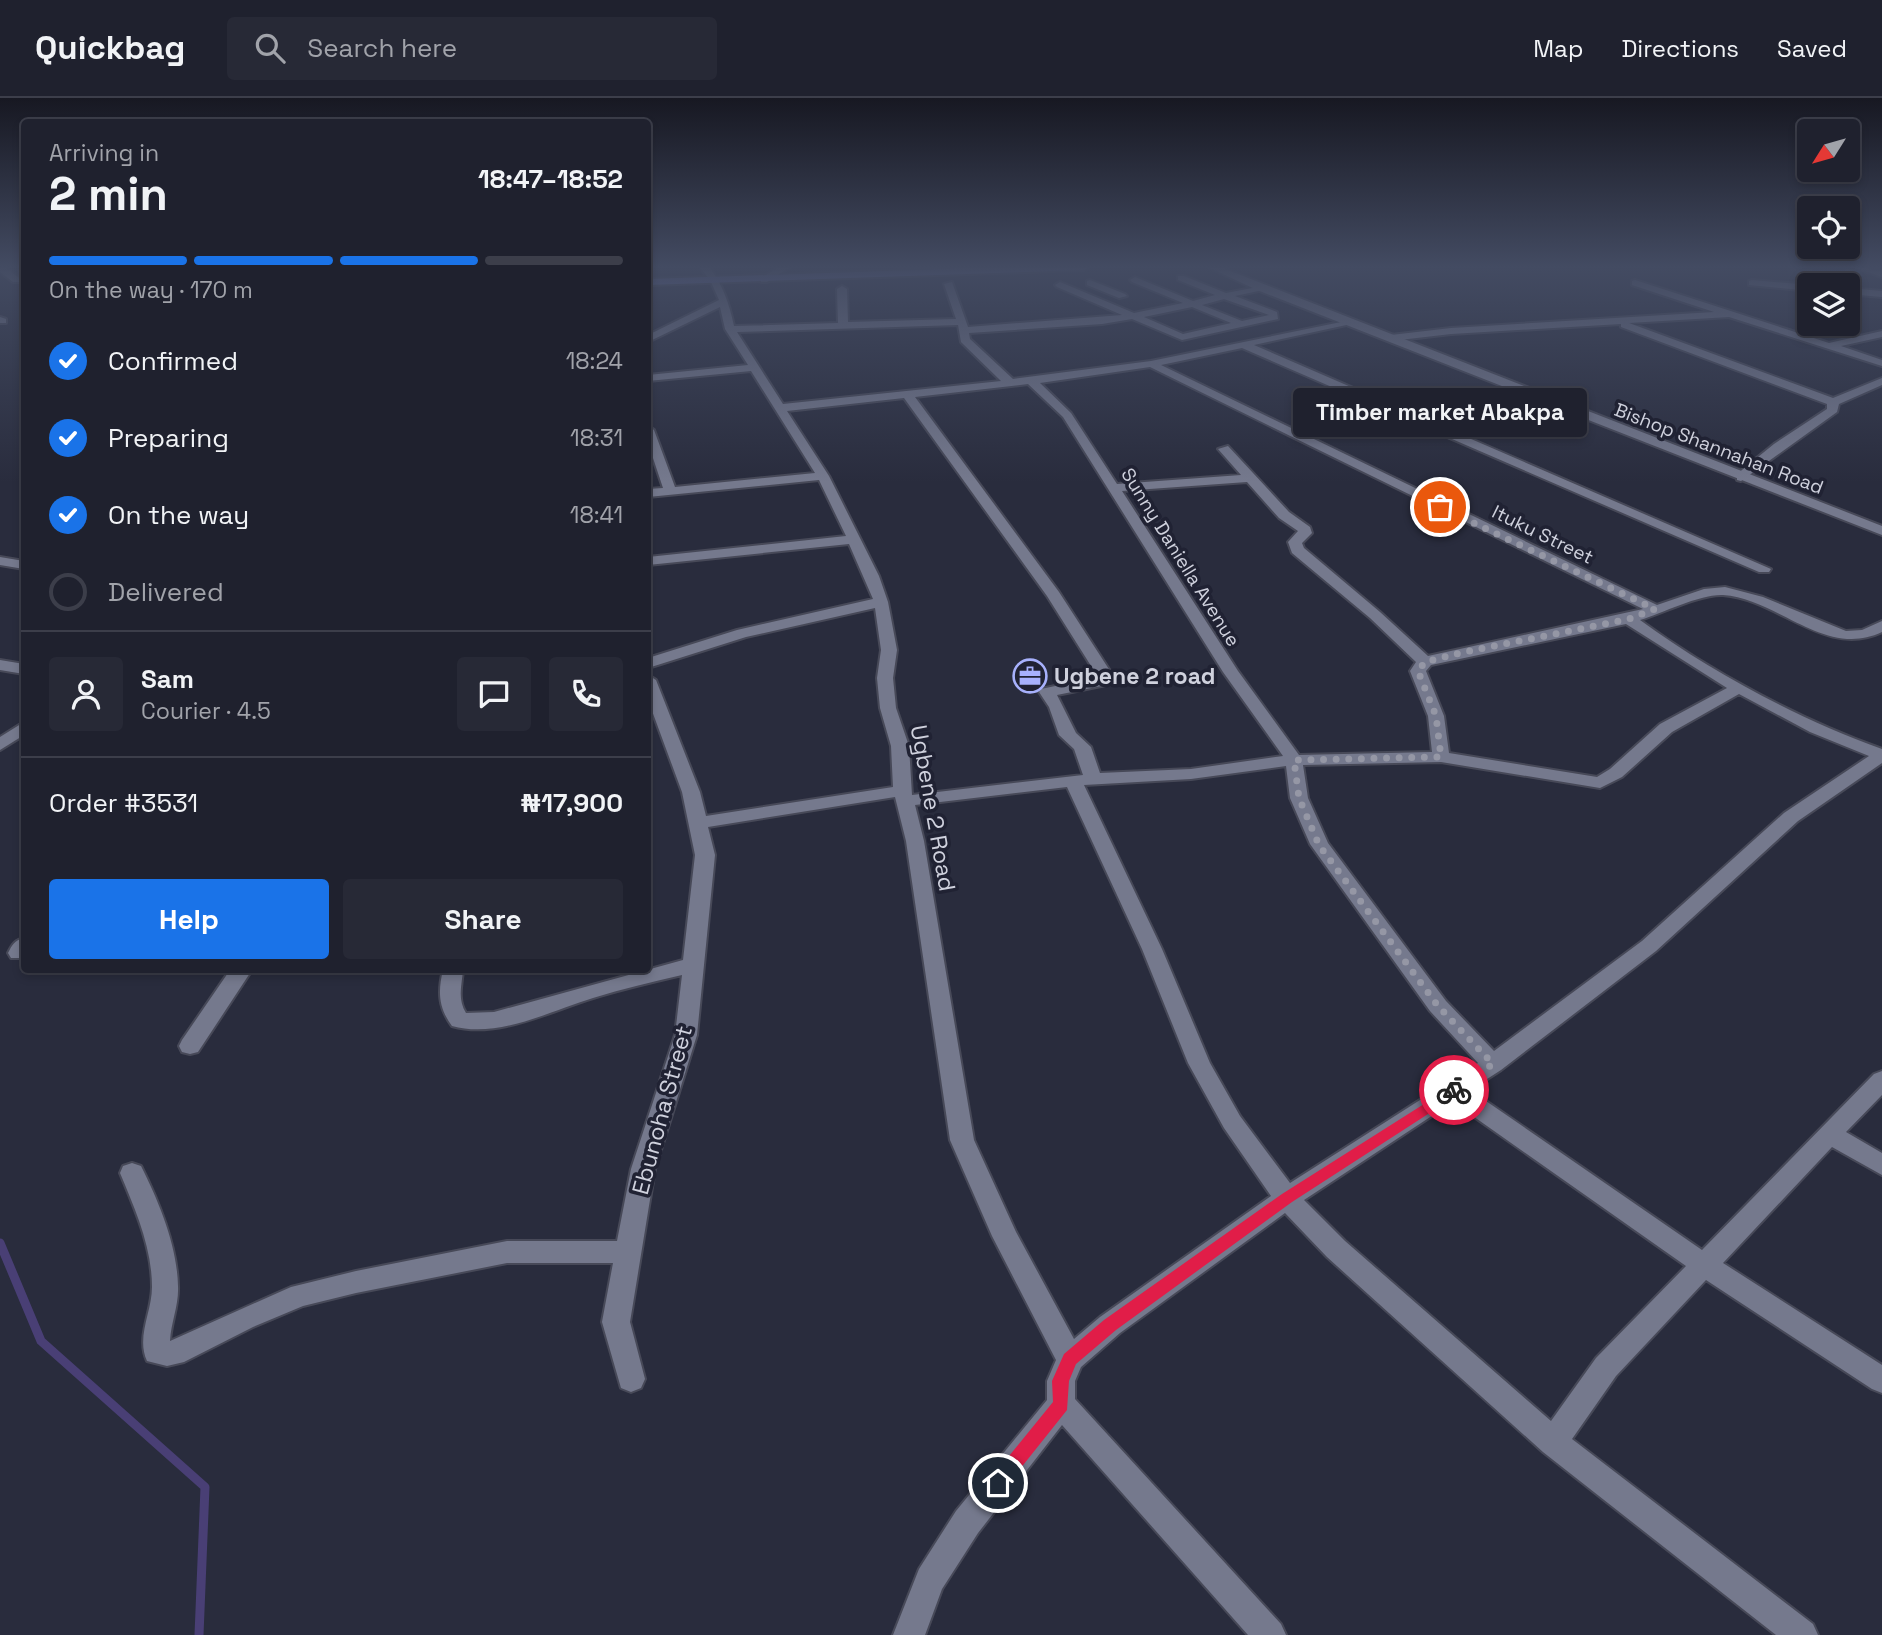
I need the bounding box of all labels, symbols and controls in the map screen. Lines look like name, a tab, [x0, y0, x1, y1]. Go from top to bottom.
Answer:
search box	[227, 17, 717, 80]
text: Quickbag	[35, 27, 185, 69]
icon: search	[251, 29, 289, 67]
text: Search here	[307, 31, 457, 65]
text: Map	[1533, 33, 1583, 64]
text: Directions	[1621, 33, 1739, 64]
text: Saved	[1777, 33, 1847, 64]
north arrow	[1797, 119, 1860, 182]
map controls	[1797, 119, 1860, 336]
text: Arriving in	[49, 138, 159, 168]
text: 18:47–18:52	[478, 162, 623, 196]
text: 2 min	[49, 165, 168, 223]
button: locate	[1797, 196, 1860, 259]
button: layers	[1797, 273, 1860, 336]
text: On the way · 170 m	[49, 275, 253, 305]
icon: check	[49, 342, 87, 380]
text: Confirmed	[108, 344, 238, 378]
text: 18:24	[566, 346, 623, 376]
callout: Timber market Abakpa	[1293, 388, 1587, 437]
text: Timber market Abakpa	[1316, 397, 1564, 427]
street label: Bishop Shannahan Road	[1611, 397, 1827, 500]
icon: check	[49, 419, 87, 457]
text: Preparing	[108, 421, 229, 455]
text: 18:31	[570, 423, 623, 453]
street label: Sunny Daniella Avenue	[1115, 463, 1246, 651]
pin	[1410, 477, 1470, 537]
icon: bag	[1421, 488, 1459, 526]
icon: check	[49, 496, 87, 534]
text: On the way	[108, 498, 249, 532]
street label: Ituku Street	[1488, 499, 1598, 570]
text: 18:41	[570, 500, 623, 530]
text: Delivered	[108, 575, 224, 609]
button: person	[49, 657, 123, 731]
button: chat	[457, 657, 531, 731]
button: phone	[549, 657, 623, 731]
office icon: Ugbene 2 road	[1011, 657, 1049, 695]
place label: Ugbene 2 road	[1054, 661, 1215, 691]
text: Sam	[141, 662, 194, 696]
text: Courier · 4.5	[141, 696, 271, 726]
street label: Ugbene 2 Road	[904, 722, 962, 894]
text: Order #3531	[49, 786, 198, 820]
text: ₦17,900	[520, 786, 623, 820]
button: Help	[49, 879, 329, 959]
button: Share	[343, 879, 623, 959]
street label: Ebunoha Street	[625, 1022, 699, 1198]
courier	[1419, 1055, 1489, 1125]
icon: bike	[1435, 1071, 1473, 1109]
pin	[968, 1453, 1028, 1513]
icon: home	[979, 1464, 1017, 1502]

